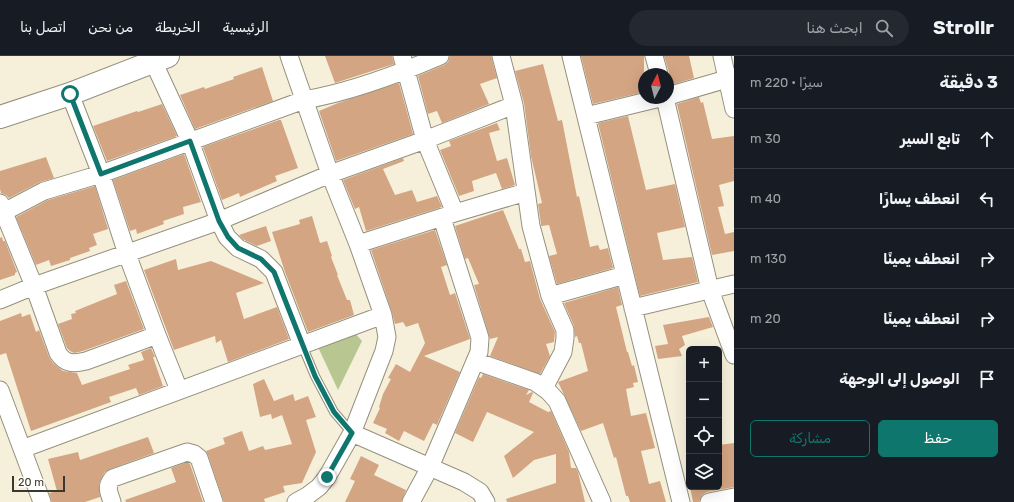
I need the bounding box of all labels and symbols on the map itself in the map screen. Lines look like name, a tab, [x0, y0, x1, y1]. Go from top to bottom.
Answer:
north arrow	[638, 68, 674, 104]
route start	[61, 85, 79, 103]
route end	[318, 468, 336, 486]
scale bar	[12, 474, 65, 493]

